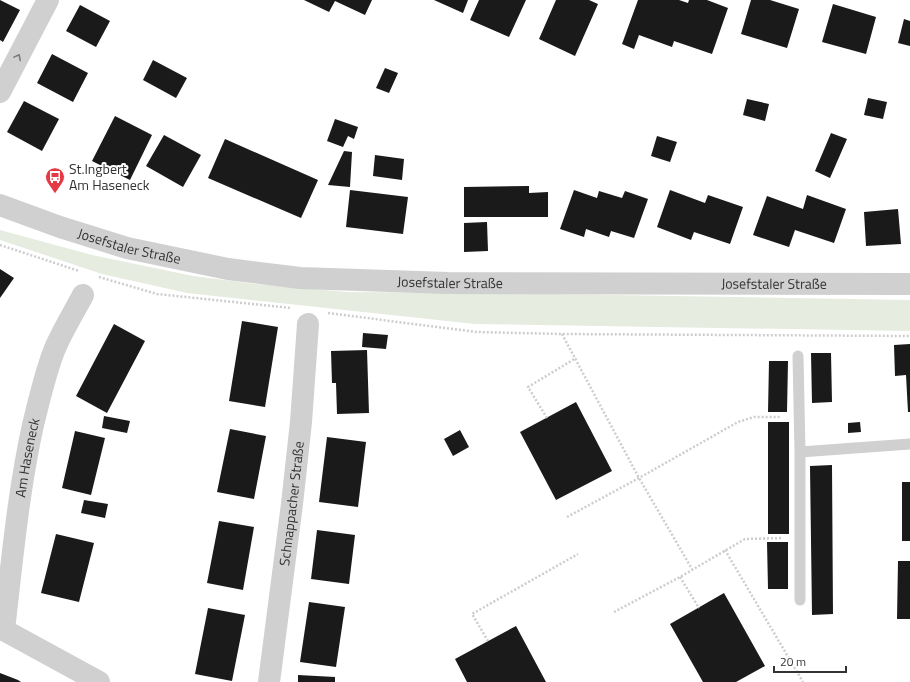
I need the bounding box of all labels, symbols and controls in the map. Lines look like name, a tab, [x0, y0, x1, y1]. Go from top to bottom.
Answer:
one-way arrow	[13, 54, 21, 61]
place label: St.Ingbert Am Haseneck	[69, 158, 150, 195]
bus stop icon: St.Ingbert Am Haseneck	[44, 166, 66, 194]
street label: Josefstaler Straße	[75, 222, 183, 269]
street label: Josefstaler Straße	[397, 270, 503, 293]
street label: Josefstaler Straße	[721, 273, 827, 294]
street label: Am Haseneck	[9, 415, 44, 499]
street label: Schnappacher Straße	[273, 440, 309, 567]
scale bar	[774, 648, 846, 674]
text: 20 m	[780, 652, 806, 671]

